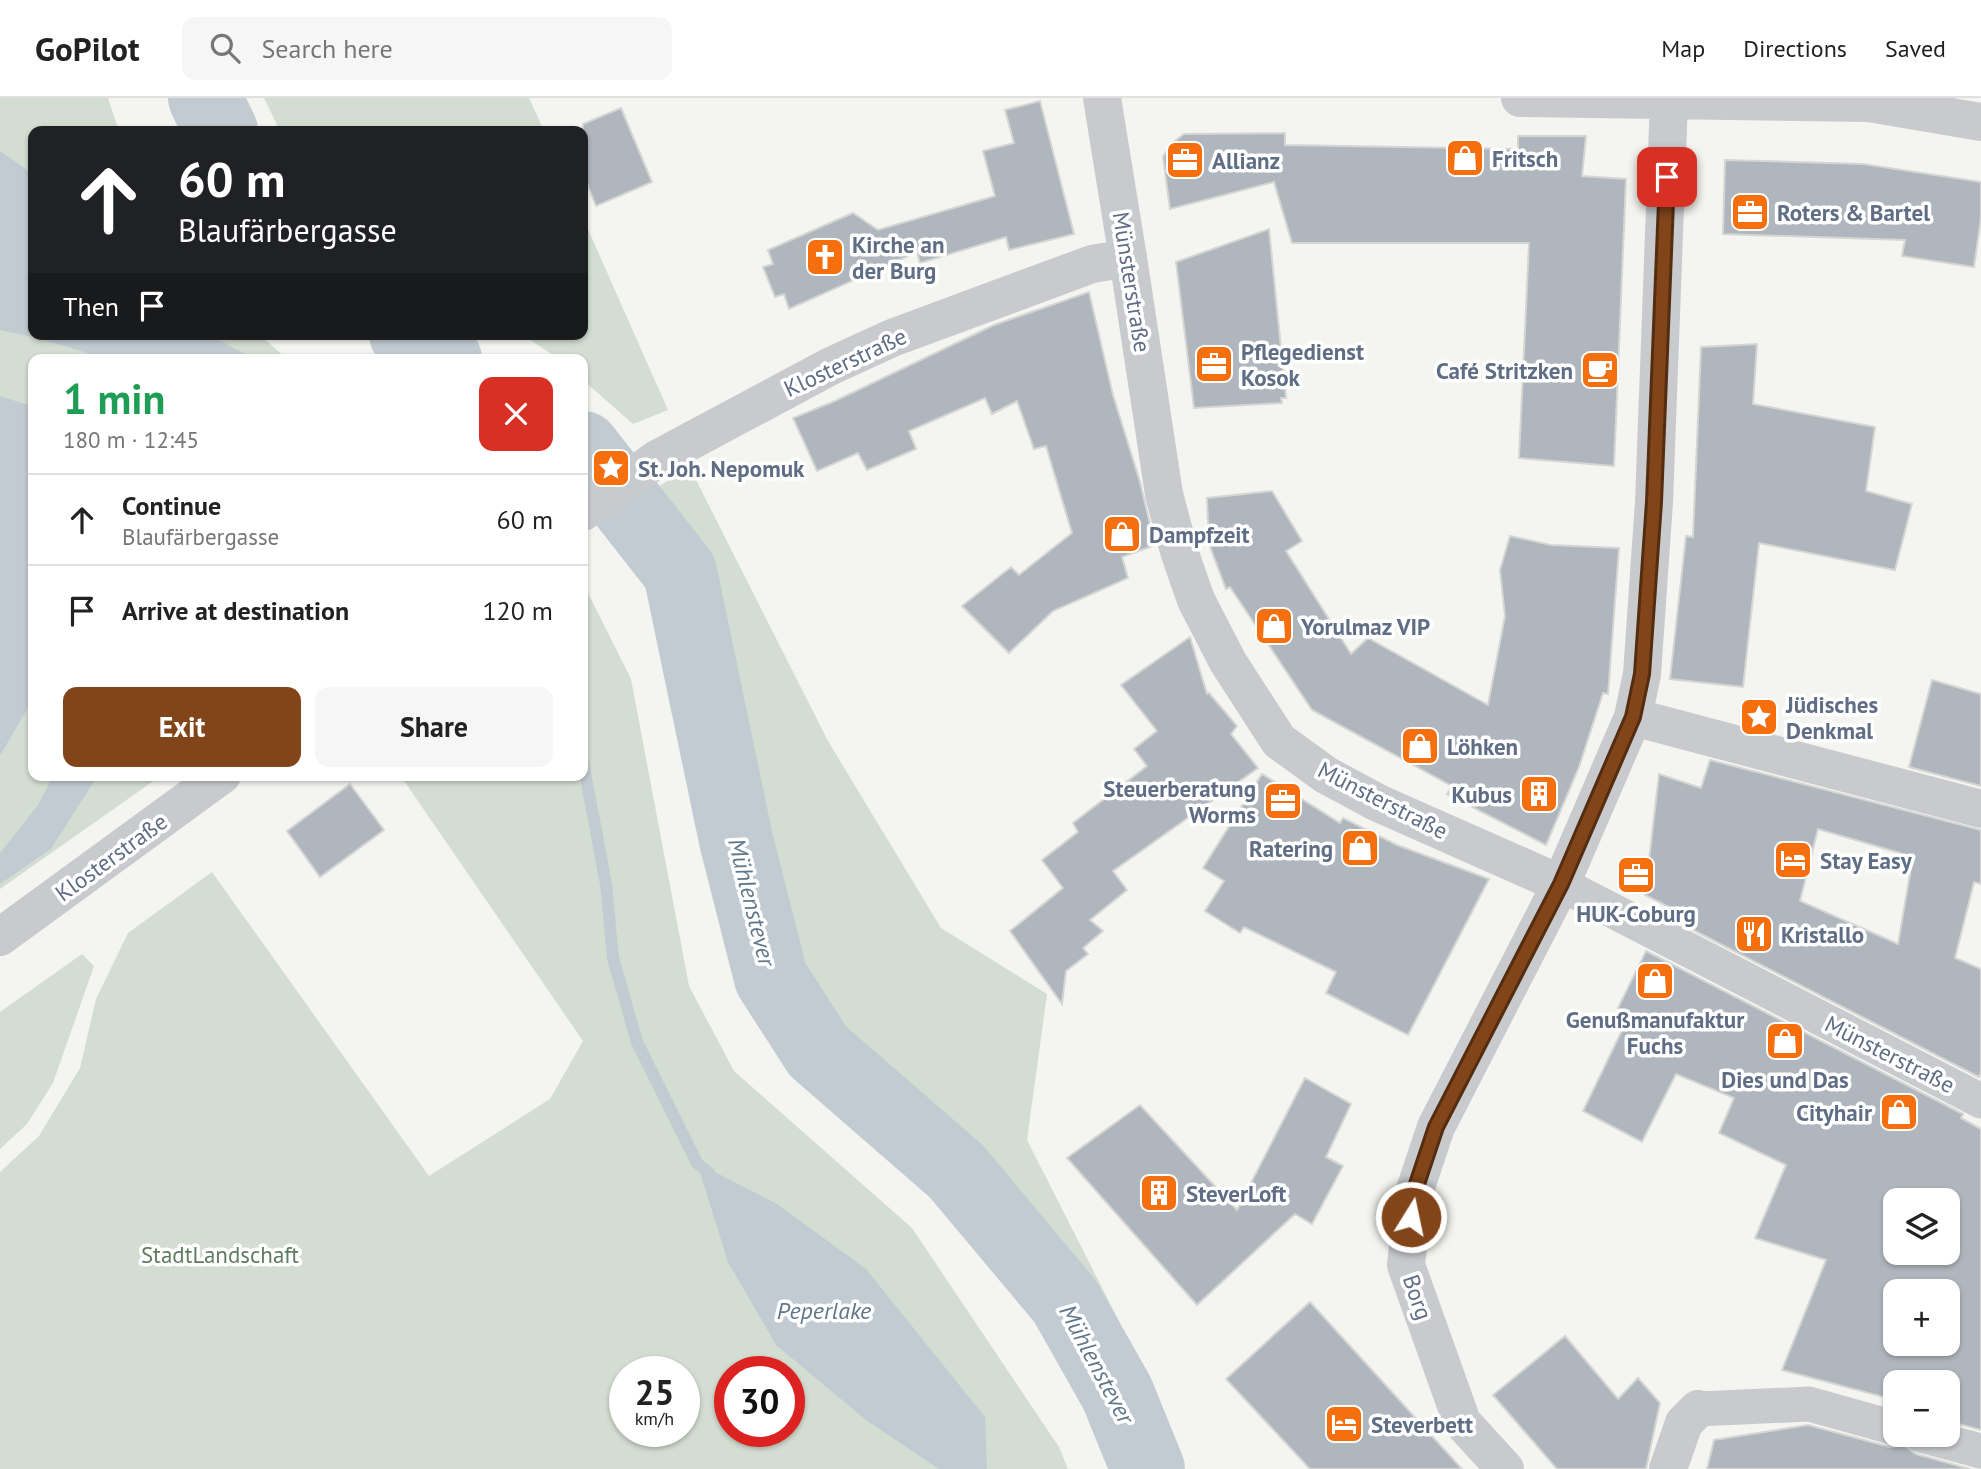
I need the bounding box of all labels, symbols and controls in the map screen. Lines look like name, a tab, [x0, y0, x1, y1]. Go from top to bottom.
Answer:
search box	[182, 17, 672, 80]
text: GoPilot	[35, 27, 140, 70]
icon: search	[206, 29, 244, 67]
text: Search here	[262, 32, 393, 65]
text: Map	[1661, 33, 1705, 64]
text: Directions	[1743, 33, 1847, 64]
text: Saved	[1885, 33, 1946, 64]
shop icon: Fritsch	[1444, 137, 1486, 179]
office icon: Allianz	[1164, 139, 1206, 181]
place label: Fritsch	[1492, 144, 1558, 173]
place label: Allianz	[1212, 146, 1280, 175]
text: 60 m	[178, 147, 285, 211]
pin	[1637, 147, 1697, 207]
icon: ahead	[63, 154, 154, 245]
icon: arrive	[1648, 158, 1686, 196]
office icon: Roters & Bartel	[1729, 191, 1771, 233]
place label: Roters & Bartel	[1777, 198, 1930, 227]
text: Blaufärbergasse	[178, 209, 397, 251]
street label: Münsterstraße	[1107, 210, 1157, 354]
place label: Kirche an der Burg	[852, 230, 944, 285]
church icon: Kirche an der Burg	[804, 236, 846, 278]
icon: arrive	[133, 287, 171, 325]
text: Then	[63, 290, 119, 323]
street label: Klosterstraße	[779, 321, 911, 403]
place label: Pflegedienst Kosok	[1241, 337, 1364, 392]
office icon: Pflegedienst Kosok	[1193, 343, 1235, 385]
cafe icon: Café Stritzken	[1579, 349, 1621, 391]
place label: Café Stritzken	[1436, 356, 1573, 385]
text: 1 min	[63, 371, 165, 426]
button: close	[479, 377, 553, 451]
text: 180 m · 12:45	[63, 425, 199, 454]
place icon: St. Joh. Nepomuk	[590, 447, 632, 489]
place label: St. Joh. Nepomuk	[638, 454, 805, 483]
text: Continue	[122, 489, 221, 522]
icon: ahead	[63, 501, 101, 539]
text: 60 m	[497, 503, 553, 536]
shop icon: Dampfzeit	[1101, 513, 1143, 555]
place label: Dampfzeit	[1149, 520, 1250, 549]
text: Blaufärbergasse	[122, 522, 279, 551]
icon: arrive	[63, 592, 101, 630]
text: Arrive at destination	[122, 594, 349, 627]
text: 120 m	[482, 594, 553, 627]
shop icon: Yorulmaz VIP	[1253, 605, 1295, 647]
place label: Yorulmaz VIP	[1300, 612, 1430, 641]
button: Exit	[63, 687, 301, 767]
button: Share	[315, 687, 553, 767]
place label: Jüdisches Denkmal	[1785, 690, 1879, 745]
place icon: Jüdisches Denkmal	[1738, 696, 1780, 738]
shop icon: Löhken	[1399, 725, 1441, 767]
place label: Löhken	[1447, 732, 1518, 761]
street label: Münsterstraße	[1313, 755, 1453, 845]
building icon: Kubus	[1518, 773, 1560, 815]
place label: Steuerberatung Worms	[1103, 774, 1256, 829]
office icon: Steuerberatung Worms	[1262, 780, 1304, 822]
place label: Kubus	[1451, 780, 1512, 809]
street label: Klosterstraße	[49, 807, 173, 907]
shop icon: Ratering	[1339, 827, 1381, 869]
place label: Ratering	[1249, 834, 1333, 863]
water label: Mühlenstever	[721, 835, 783, 971]
hotel icon: Stay Easy	[1772, 839, 1814, 881]
place label: Stay Easy	[1820, 846, 1913, 875]
office icon: HUK-Coburg	[1615, 854, 1657, 896]
place label: HUK-Coburg	[1576, 899, 1696, 928]
restaurant icon: Kristallo	[1733, 913, 1775, 955]
place label: Kristallo	[1781, 920, 1864, 949]
shop icon: Genußmanufaktur Fuchs	[1634, 960, 1676, 1002]
place label: Genußmanufaktur Fuchs	[1566, 1005, 1745, 1060]
street label: Münsterstraße	[1820, 1009, 1960, 1099]
shop icon: Dies und Das	[1764, 1020, 1806, 1062]
place label: Dies und Das	[1721, 1065, 1849, 1094]
shop icon: Cityhair	[1878, 1091, 1920, 1133]
place label: Cityhair	[1796, 1098, 1873, 1127]
building icon: SteverLoft	[1138, 1172, 1180, 1214]
place label: SteverLoft	[1186, 1179, 1286, 1208]
position arrow	[1374, 1180, 1448, 1254]
map controls	[1883, 1188, 1960, 1447]
button: layers	[1883, 1188, 1960, 1265]
park label: StadtLandschaft	[141, 1240, 299, 1269]
street label: Borg	[1397, 1271, 1439, 1323]
button: +	[1883, 1279, 1960, 1356]
water label: Peperlake	[777, 1295, 871, 1326]
water label: Mühlenstever	[1053, 1299, 1142, 1431]
speed limit sign: 30	[714, 1356, 805, 1447]
text: 25	[635, 1369, 674, 1415]
button: −	[1883, 1370, 1960, 1447]
hotel icon: Steverbett	[1323, 1403, 1365, 1445]
text: km/h	[635, 1407, 674, 1430]
place label: Steverbett	[1371, 1410, 1473, 1439]

